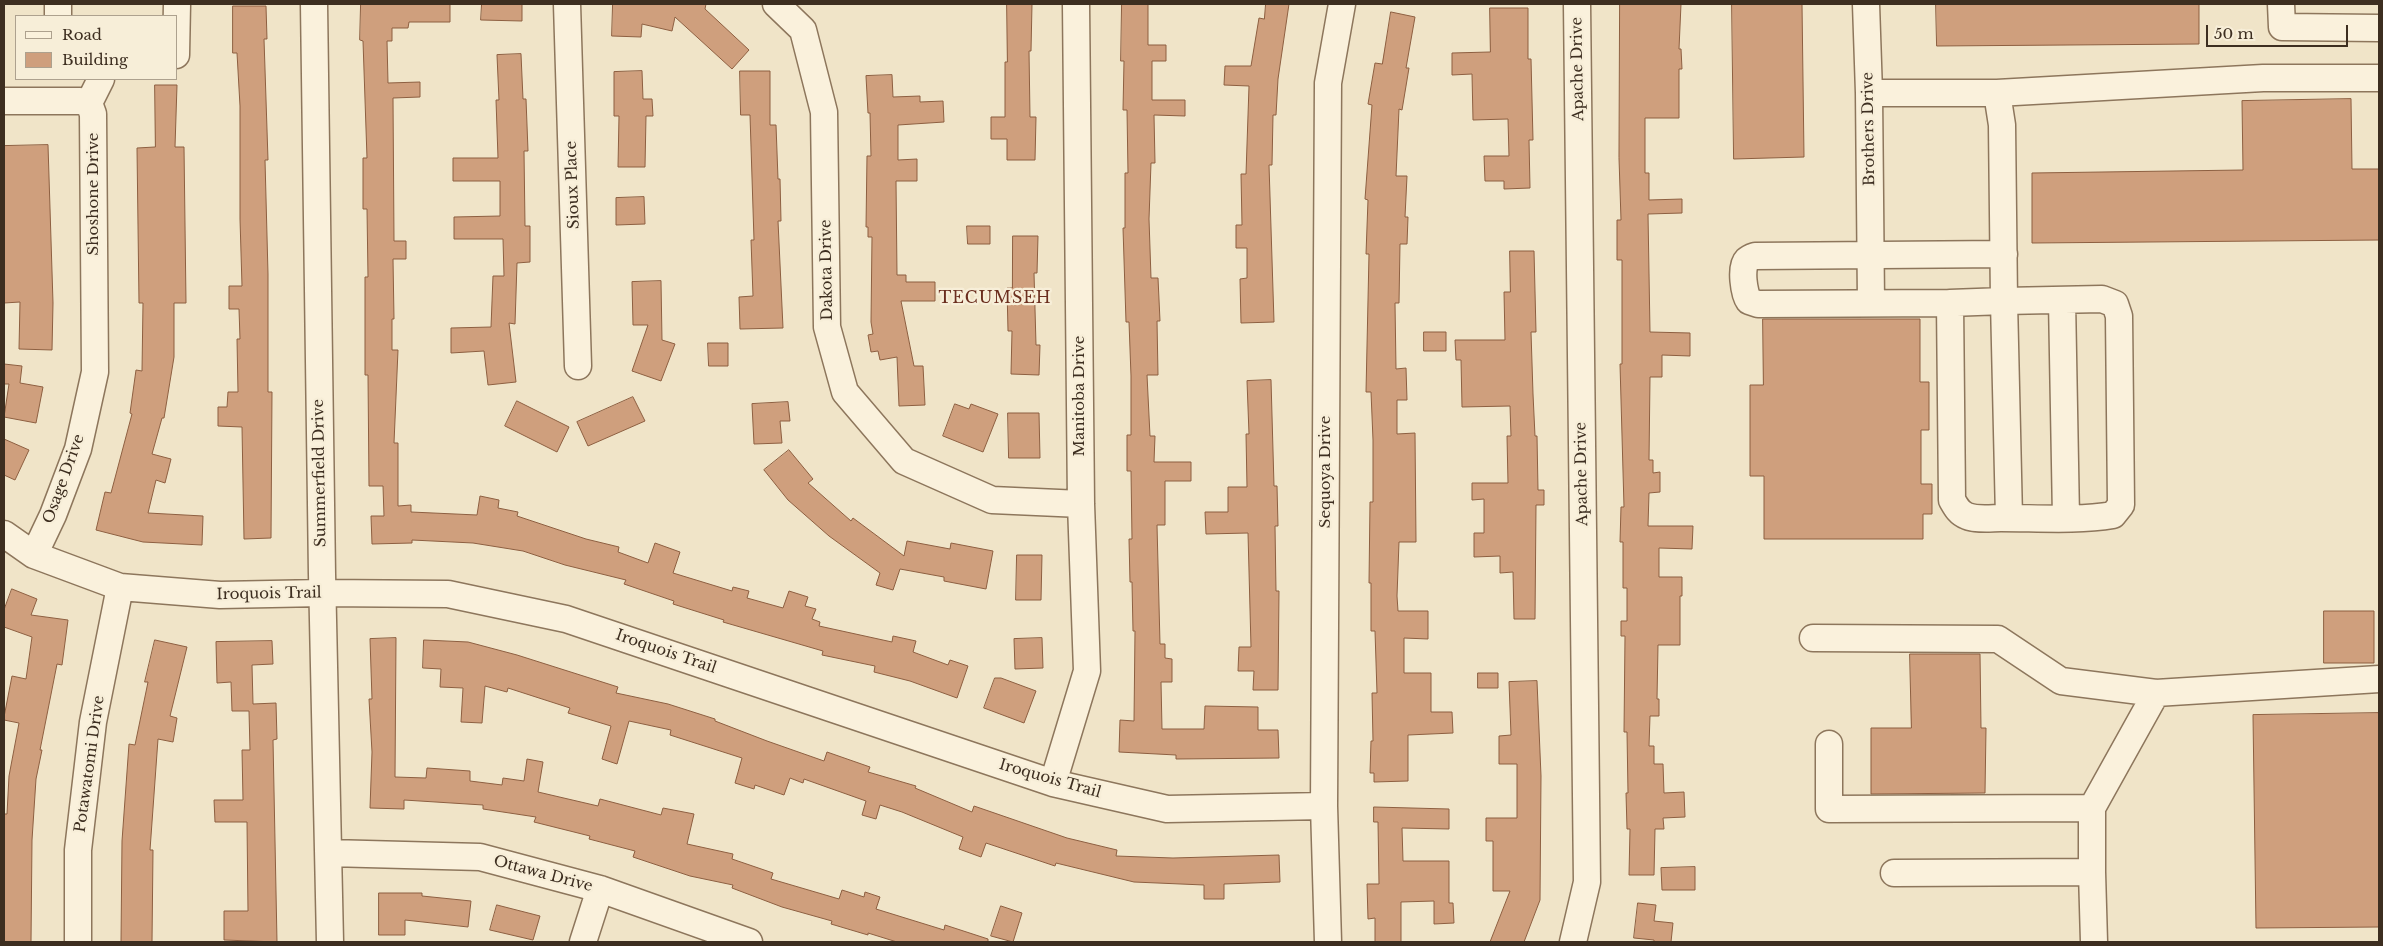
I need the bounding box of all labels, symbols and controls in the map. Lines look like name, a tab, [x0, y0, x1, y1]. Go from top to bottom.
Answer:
legend	[15, 15, 178, 80]
scale bar	[2208, 15, 2350, 47]
street label: Apache Drive	[1568, 17, 1588, 121]
text: 50 m	[2214, 24, 2254, 43]
text: Road	[62, 25, 102, 44]
text: Building	[62, 50, 128, 69]
street label: Brothers Drive	[1859, 72, 1879, 186]
street label: Shoshone Drive	[85, 133, 103, 255]
street label: Sioux Place	[562, 141, 584, 229]
street label: Dakota Drive	[817, 219, 837, 321]
district label: TECUMSEH	[937, 288, 1053, 308]
street label: Manitoba Drive	[1071, 336, 1089, 456]
street label: Summerfield Drive	[310, 399, 330, 547]
street label: Sequoya Drive	[1317, 416, 1335, 528]
street label: Apache Drive	[1572, 422, 1592, 526]
street label: Osage Drive	[39, 432, 89, 526]
street label: Iroquois Trail	[216, 584, 322, 604]
street label: Iroquois Trail	[613, 626, 719, 678]
street label: Potawatomi Drive	[71, 694, 109, 834]
street label: Iroquois Trail	[997, 756, 1103, 802]
street label: Ottawa Drive	[492, 852, 594, 896]

